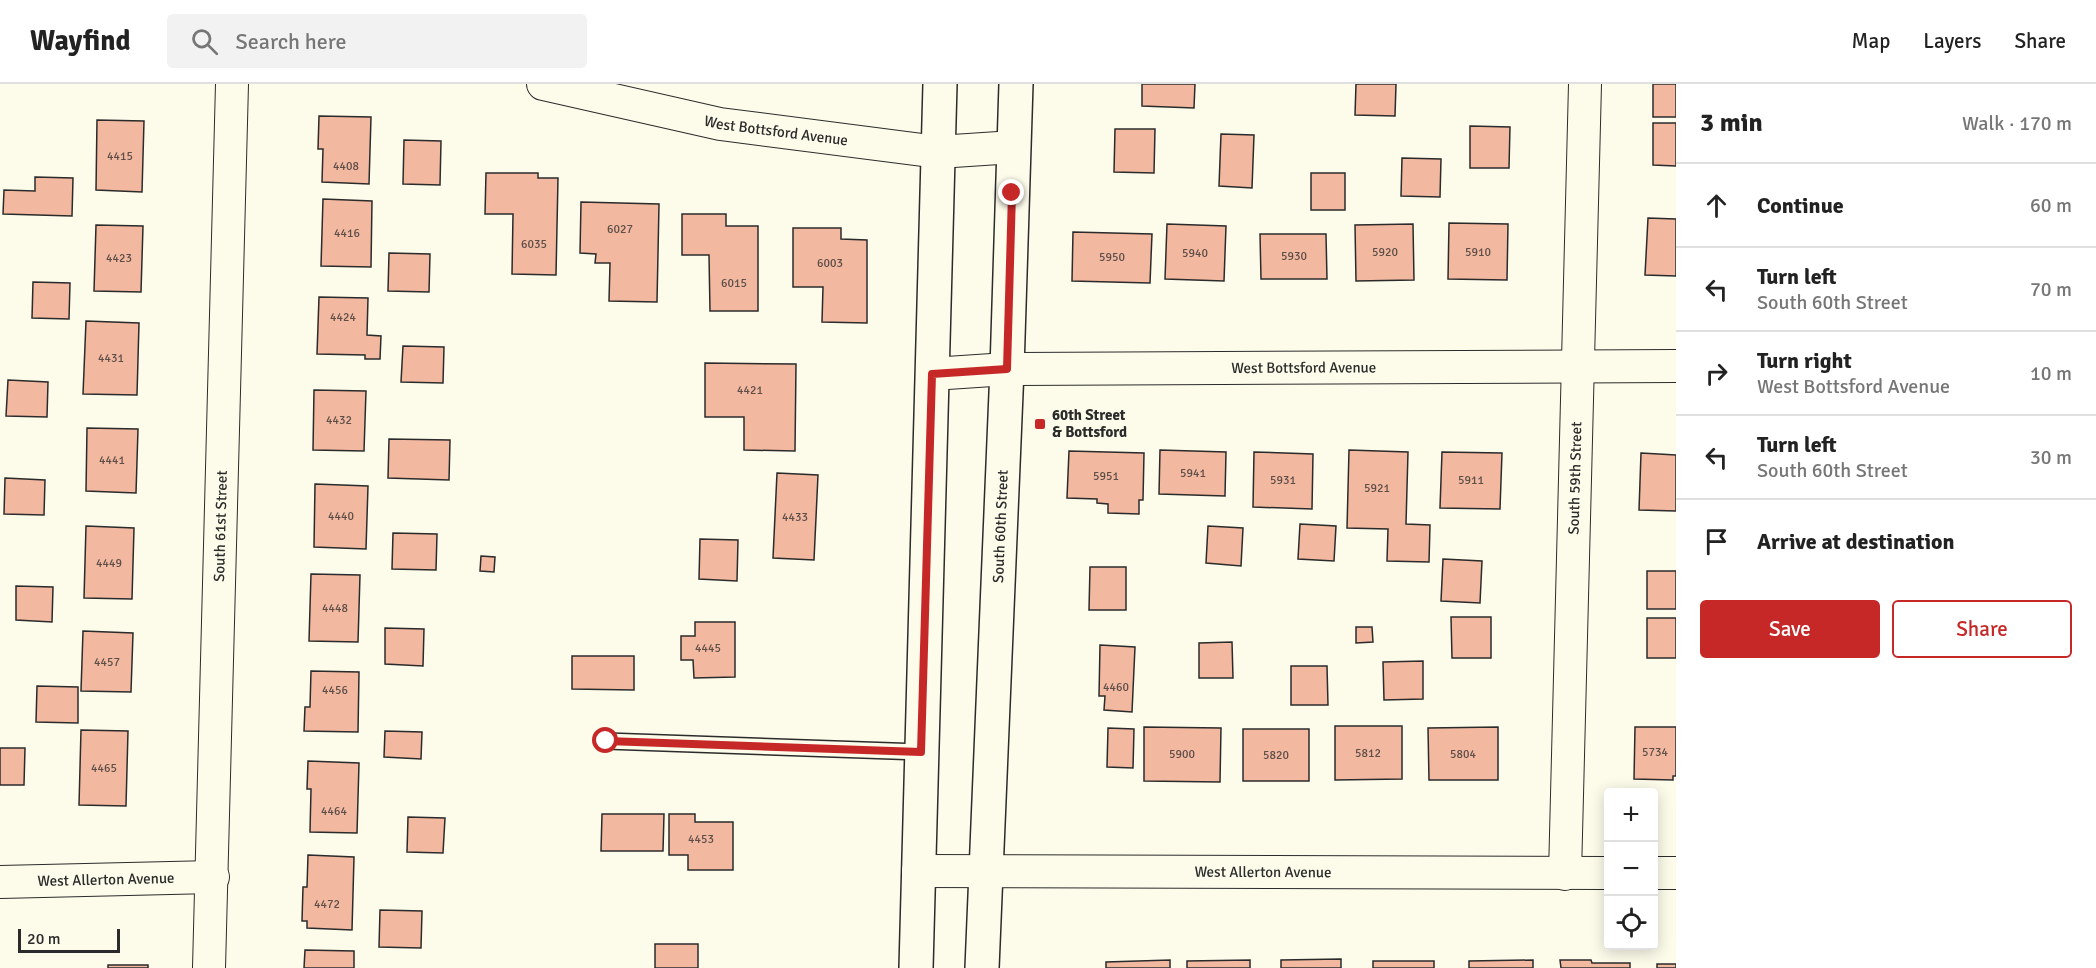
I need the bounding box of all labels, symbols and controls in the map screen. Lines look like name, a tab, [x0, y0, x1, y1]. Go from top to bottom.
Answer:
search box	[167, 14, 587, 68]
text: Wayfind	[30, 24, 131, 58]
icon: search	[188, 25, 221, 58]
text: Search here	[236, 28, 347, 55]
text: Map	[1852, 28, 1890, 54]
text: Layers	[1923, 28, 1981, 54]
text: Share	[2014, 28, 2066, 54]
text: 3 min	[1700, 107, 1763, 139]
text: Walk · 170 m	[1962, 111, 2072, 136]
street label: West Bottsford Avenue	[702, 112, 849, 149]
house number: 4415	[107, 149, 133, 164]
house number: 4408	[333, 159, 359, 174]
route end	[998, 179, 1024, 205]
icon: ahead	[1700, 189, 1733, 222]
text: Continue	[1757, 192, 1844, 219]
text: 60 m	[2030, 193, 2072, 218]
house number: 6027	[607, 222, 633, 237]
house number: 4416	[334, 226, 360, 241]
house number: 6035	[521, 237, 547, 252]
house number: 5920	[1372, 245, 1398, 260]
house number: 5910	[1465, 245, 1491, 260]
house number: 5940	[1182, 246, 1208, 261]
house number: 5930	[1281, 249, 1307, 264]
house number: 5950	[1099, 250, 1125, 265]
house number: 4423	[106, 251, 132, 266]
house number: 6003	[817, 256, 843, 271]
text: Turn left	[1757, 263, 1837, 290]
icon: left	[1700, 273, 1733, 306]
house number: 6015	[721, 276, 747, 291]
text: 70 m	[2030, 277, 2072, 302]
text: South 60th Street	[1757, 290, 1908, 315]
house number: 4424	[330, 310, 356, 325]
text: Turn right	[1757, 347, 1852, 374]
house number: 4431	[98, 351, 124, 366]
icon: right	[1700, 357, 1733, 390]
street label: West Bottsford Avenue	[1231, 358, 1376, 377]
text: 10 m	[2030, 361, 2072, 386]
text: West Bottsford Avenue	[1757, 374, 1950, 399]
house number: 4421	[737, 383, 763, 398]
place label: 60th Street & Bottsford	[1052, 406, 1127, 441]
house number: 4432	[326, 413, 352, 428]
marker: 60th Street & Bottsford	[1033, 417, 1047, 431]
street label: South 59th Street	[1565, 421, 1585, 535]
text: Turn left	[1757, 431, 1837, 458]
icon: left	[1700, 441, 1733, 474]
text: 30 m	[2030, 445, 2072, 470]
house number: 4441	[99, 453, 125, 468]
text: South 60th Street	[1757, 458, 1908, 483]
house number: 5941	[1180, 466, 1206, 481]
street label: South 60th Street	[989, 469, 1012, 583]
house number: 5951	[1093, 469, 1119, 484]
street label: South 61st Street	[210, 470, 231, 582]
house number: 5931	[1270, 473, 1296, 488]
house number: 5911	[1458, 473, 1484, 488]
house number: 5921	[1364, 481, 1390, 496]
house number: 4440	[328, 509, 354, 524]
house number: 4433	[782, 510, 808, 525]
icon: arrive	[1700, 525, 1733, 558]
text: Arrive at destination	[1757, 528, 1954, 555]
house number: 4449	[96, 556, 122, 571]
button: Save	[1700, 600, 1880, 658]
button: Share	[1892, 600, 2072, 658]
house number: 4448	[322, 601, 348, 616]
house number: 4445	[695, 641, 721, 656]
house number: 4457	[94, 655, 120, 670]
house number: 4460	[1103, 680, 1129, 695]
house number: 4456	[322, 683, 348, 698]
route start	[592, 727, 618, 753]
house number: 5734	[1642, 745, 1668, 760]
house number: 5812	[1355, 746, 1381, 761]
house number: 5900	[1169, 747, 1195, 762]
house number: 5804	[1450, 747, 1476, 762]
house number: 5820	[1263, 748, 1289, 763]
house number: 4465	[91, 761, 117, 776]
map controls	[1604, 788, 1658, 950]
button: +	[1604, 788, 1658, 842]
house number: 4464	[321, 804, 347, 819]
house number: 4453	[688, 832, 714, 847]
button: −	[1604, 842, 1658, 896]
street label: West Allerton Avenue	[1194, 863, 1332, 881]
street label: West Allerton Avenue	[37, 869, 175, 890]
button: locate	[1604, 896, 1658, 950]
house number: 4472	[314, 897, 340, 912]
scale bar	[18, 926, 120, 954]
text: 20 m	[27, 929, 61, 949]

